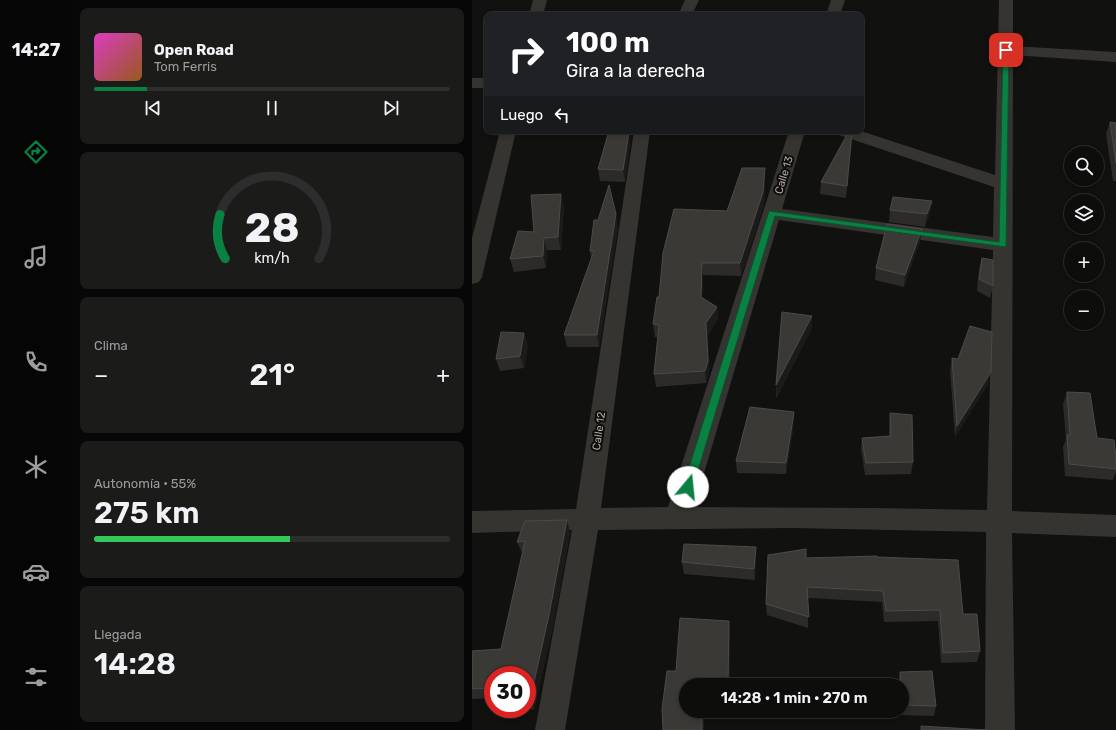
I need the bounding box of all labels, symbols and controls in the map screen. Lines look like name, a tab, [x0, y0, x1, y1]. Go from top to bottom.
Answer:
text: 100 m	[566, 26, 650, 59]
icon: right	[500, 28, 552, 80]
pin	[989, 33, 1023, 67]
text: 14:27	[12, 39, 60, 61]
icon: arrive	[995, 39, 1017, 61]
text: Open Road	[154, 41, 234, 59]
text: Tom Ferris	[154, 59, 217, 74]
text: Gira a la derecha	[566, 60, 705, 82]
icon: previous	[142, 97, 164, 119]
icon: pause	[261, 97, 283, 119]
icon: next	[380, 97, 402, 119]
icon: left	[551, 104, 573, 126]
text: Luego	[500, 106, 543, 124]
icon: directions	[22, 138, 50, 166]
map controls	[1064, 146, 1104, 330]
button: search	[1064, 146, 1104, 186]
street label: Calle 13	[772, 154, 796, 196]
button: layers	[1064, 194, 1104, 234]
text: 28	[244, 202, 300, 251]
button: +	[1064, 242, 1104, 282]
icon: music	[22, 243, 50, 271]
text: km/h	[254, 249, 290, 266]
button: −	[1064, 290, 1104, 330]
text: Clima	[94, 338, 128, 353]
icon: phone	[22, 348, 50, 376]
text: 21°	[250, 357, 295, 393]
text: −	[94, 362, 108, 389]
text: +	[436, 362, 450, 389]
street label: Calle 12	[590, 411, 608, 451]
icon: climate	[22, 453, 50, 481]
position arrow	[667, 466, 709, 508]
text: Autonomía · 55%	[94, 476, 196, 491]
text: 275 km	[94, 495, 200, 531]
icon: car	[22, 558, 50, 586]
text: Llegada	[94, 627, 142, 642]
text: 14:28	[94, 646, 176, 682]
icon: filters	[22, 663, 50, 691]
speed limit sign: 30	[484, 666, 536, 718]
text: 14:28 · 1 min · 270 m	[721, 689, 867, 707]

